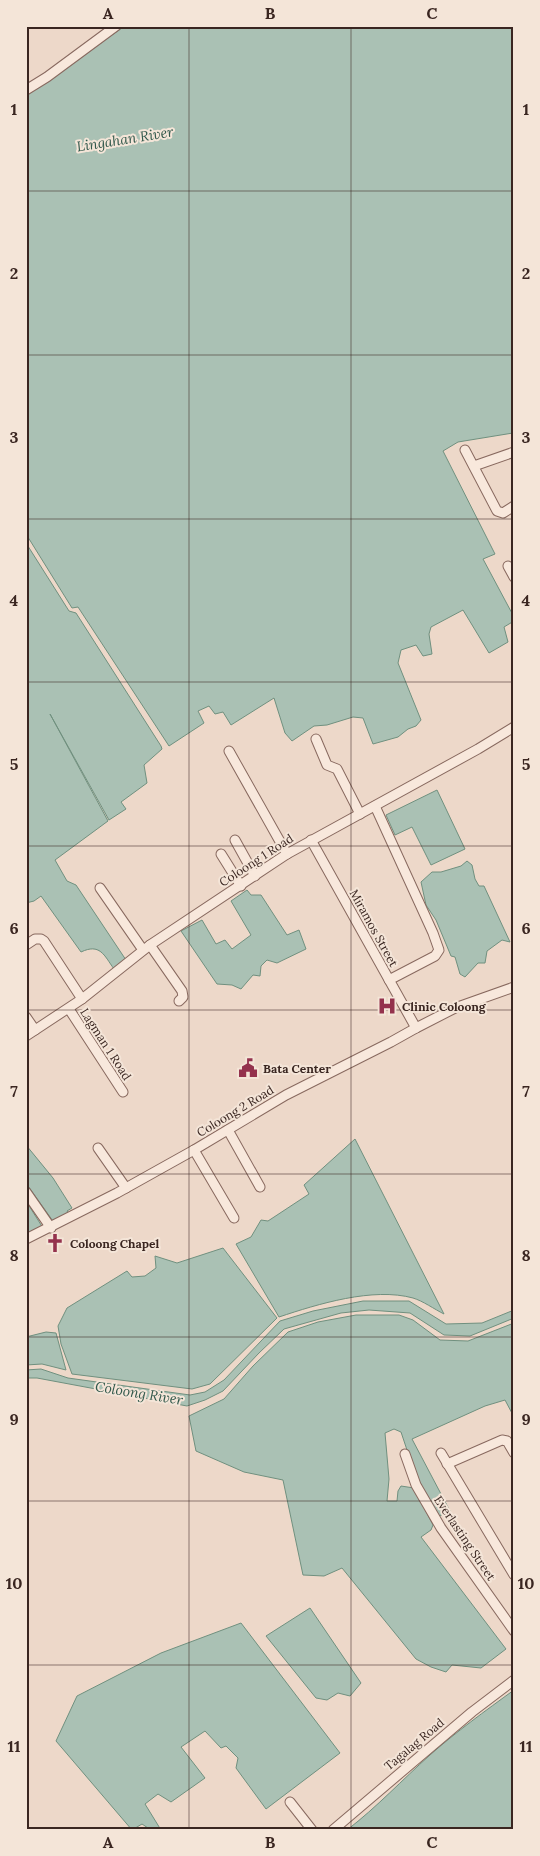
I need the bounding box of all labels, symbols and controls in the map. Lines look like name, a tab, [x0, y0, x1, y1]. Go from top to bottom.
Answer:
text: A	[103, 3, 114, 23]
text: B	[265, 3, 276, 23]
text: C	[426, 3, 438, 23]
text: 1	[11, 99, 17, 119]
text: 1	[523, 99, 529, 119]
water label: Lingahan River	[75, 122, 175, 156]
text: 2	[10, 263, 18, 283]
text: 2	[522, 263, 530, 283]
text: 3	[10, 427, 19, 447]
text: 3	[522, 427, 531, 447]
text: 4	[10, 590, 19, 610]
text: 4	[522, 590, 531, 610]
text: 5	[10, 754, 19, 774]
text: 5	[522, 754, 531, 774]
street label: Coloong 1 Road	[216, 831, 296, 889]
street label: Miramos Street	[347, 887, 402, 970]
text: 6	[9, 918, 19, 938]
text: 6	[521, 918, 531, 938]
hospital icon: Clinic Coloong	[376, 995, 398, 1017]
place label: Clinic Coloong	[402, 999, 487, 1014]
street label: Lagman 1 Road	[77, 1005, 135, 1083]
public building icon: Bata Center	[237, 1057, 259, 1079]
place label: Bata Center	[263, 1061, 331, 1076]
text: 7	[10, 1081, 18, 1101]
text: 7	[522, 1081, 530, 1101]
street label: Coloong 2 Road	[194, 1082, 276, 1140]
church icon: Coloong Chapel	[44, 1232, 66, 1254]
place label: Coloong Chapel	[70, 1236, 159, 1251]
text: 8	[9, 1245, 19, 1265]
text: 8	[521, 1245, 531, 1265]
water label: Coloong River	[94, 1377, 185, 1409]
text: 9	[9, 1409, 19, 1429]
text: 9	[521, 1409, 531, 1429]
street label: Everlasting Street	[431, 1493, 499, 1584]
text: 10	[6, 1573, 22, 1593]
text: 10	[518, 1573, 534, 1593]
street label: Tagalag Road	[381, 1715, 447, 1773]
text: 11	[8, 1736, 21, 1756]
text: 11	[520, 1736, 533, 1756]
text: A	[103, 1832, 114, 1852]
text: B	[265, 1832, 276, 1852]
text: C	[426, 1832, 438, 1852]

